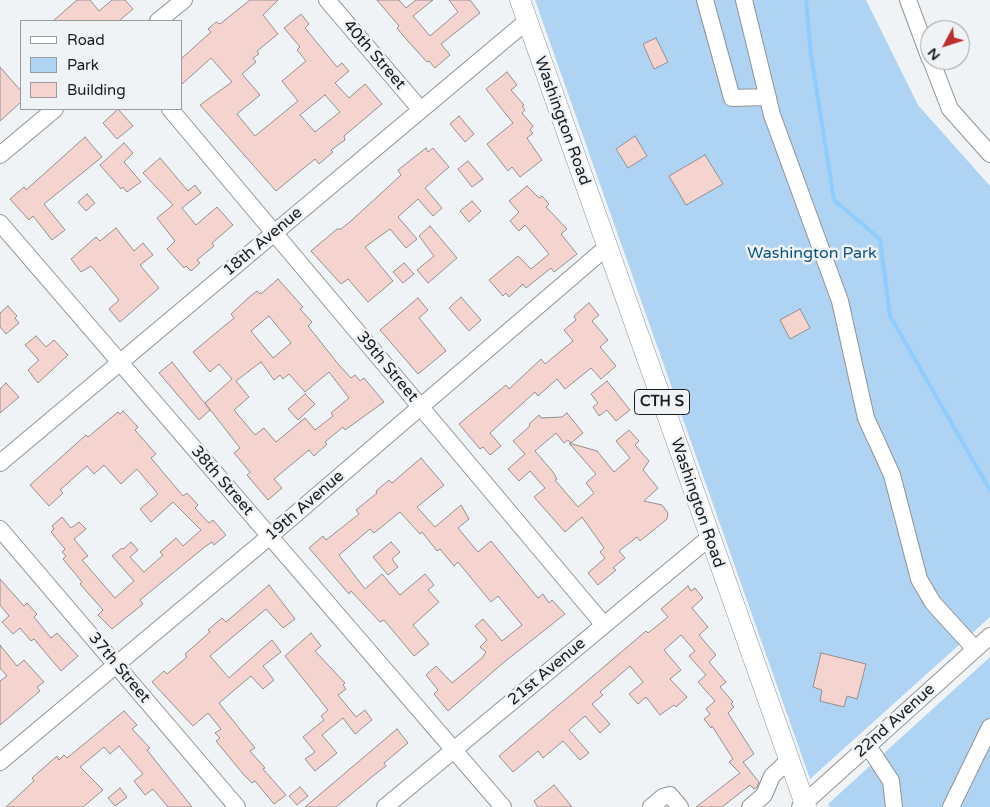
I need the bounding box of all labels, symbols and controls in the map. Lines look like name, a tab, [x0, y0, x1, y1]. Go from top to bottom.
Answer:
street label: 40th Street	[339, 16, 409, 94]
legend	[20, 20, 182, 110]
north arrow	[920, 20, 970, 70]
text: Road	[67, 31, 105, 49]
text: N	[924, 45, 944, 64]
street label: Washington Road	[530, 54, 594, 188]
text: Park	[67, 56, 99, 74]
text: Building	[67, 81, 126, 99]
street label: 18th Avenue	[220, 203, 306, 281]
park label: Washington Park	[747, 244, 877, 264]
street label: 39th Street	[352, 328, 422, 406]
road number: CTH S	[634, 390, 690, 414]
street label: Washington Road	[666, 436, 728, 570]
street label: 38th Street	[187, 442, 257, 520]
street label: 19th Avenue	[262, 467, 348, 545]
street label: 37th Street	[84, 629, 154, 707]
street label: 21st Avenue	[504, 634, 590, 710]
street label: 22nd Avenue	[851, 680, 939, 762]

